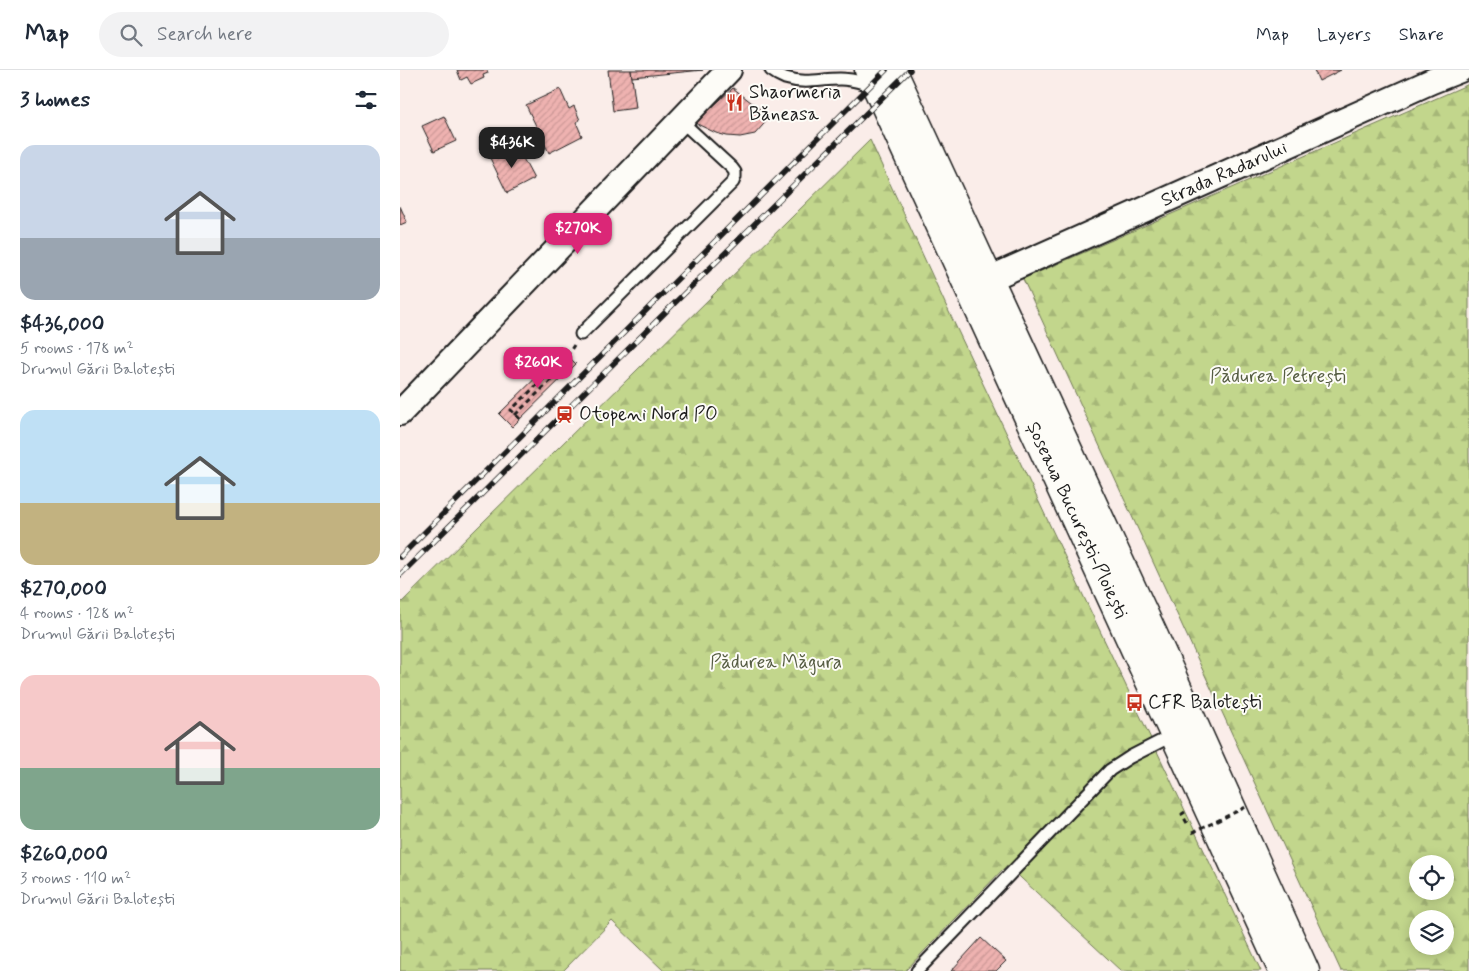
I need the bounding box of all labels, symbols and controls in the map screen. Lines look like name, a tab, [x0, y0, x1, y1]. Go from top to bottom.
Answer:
search box	[99, 12, 449, 57]
text: Map	[25, 19, 69, 50]
icon: search	[117, 21, 145, 49]
text: Search here	[157, 22, 253, 47]
text: Map	[1256, 23, 1289, 47]
text: Layers	[1317, 23, 1371, 47]
text: Share	[1399, 23, 1444, 47]
place label: Shaormeria Băneasa	[749, 80, 841, 127]
text: 3 homes	[20, 86, 90, 114]
icon: filters	[352, 86, 380, 114]
restaurant icon: Shaormeria Băneasa	[725, 93, 745, 113]
pin: $436K	[477, 126, 547, 169]
text: $436K	[490, 132, 534, 153]
street label: Strada Radarului	[1157, 135, 1291, 213]
icon: home	[155, 178, 245, 268]
pin: $270K	[543, 212, 613, 255]
text: $270K	[555, 218, 601, 239]
text: $436,000	[20, 310, 104, 338]
text: 5 rooms · 178 m²	[20, 338, 134, 359]
pin: $260K	[503, 346, 573, 389]
text: $260K	[514, 352, 562, 373]
text: Drumul Gării Balotești	[20, 359, 174, 380]
park label: Pădurea Petrești	[1210, 364, 1346, 389]
place label: Otopeni Nord PO	[579, 402, 718, 427]
station icon: Otopeni Nord PO	[555, 404, 575, 424]
street label: Șoseaua București-Ploiești	[1020, 418, 1134, 622]
icon: home	[155, 443, 245, 533]
text: $270,000	[20, 575, 107, 603]
text: 4 rooms · 128 m²	[20, 603, 134, 624]
text: Drumul Gării Balotești	[20, 624, 174, 645]
park label: Pădurea Măgura	[710, 650, 842, 676]
place label: CFR Balotești	[1148, 690, 1261, 715]
bus stop icon: CFR Balotești	[1124, 692, 1144, 712]
icon: home	[155, 708, 245, 798]
text: $260,000	[20, 840, 108, 868]
map controls	[1409, 855, 1454, 955]
button: locate	[1409, 855, 1454, 900]
text: 3 rooms · 110 m²	[20, 868, 131, 889]
text: Drumul Gării Balotești	[20, 889, 174, 910]
button: layers	[1409, 910, 1454, 955]

